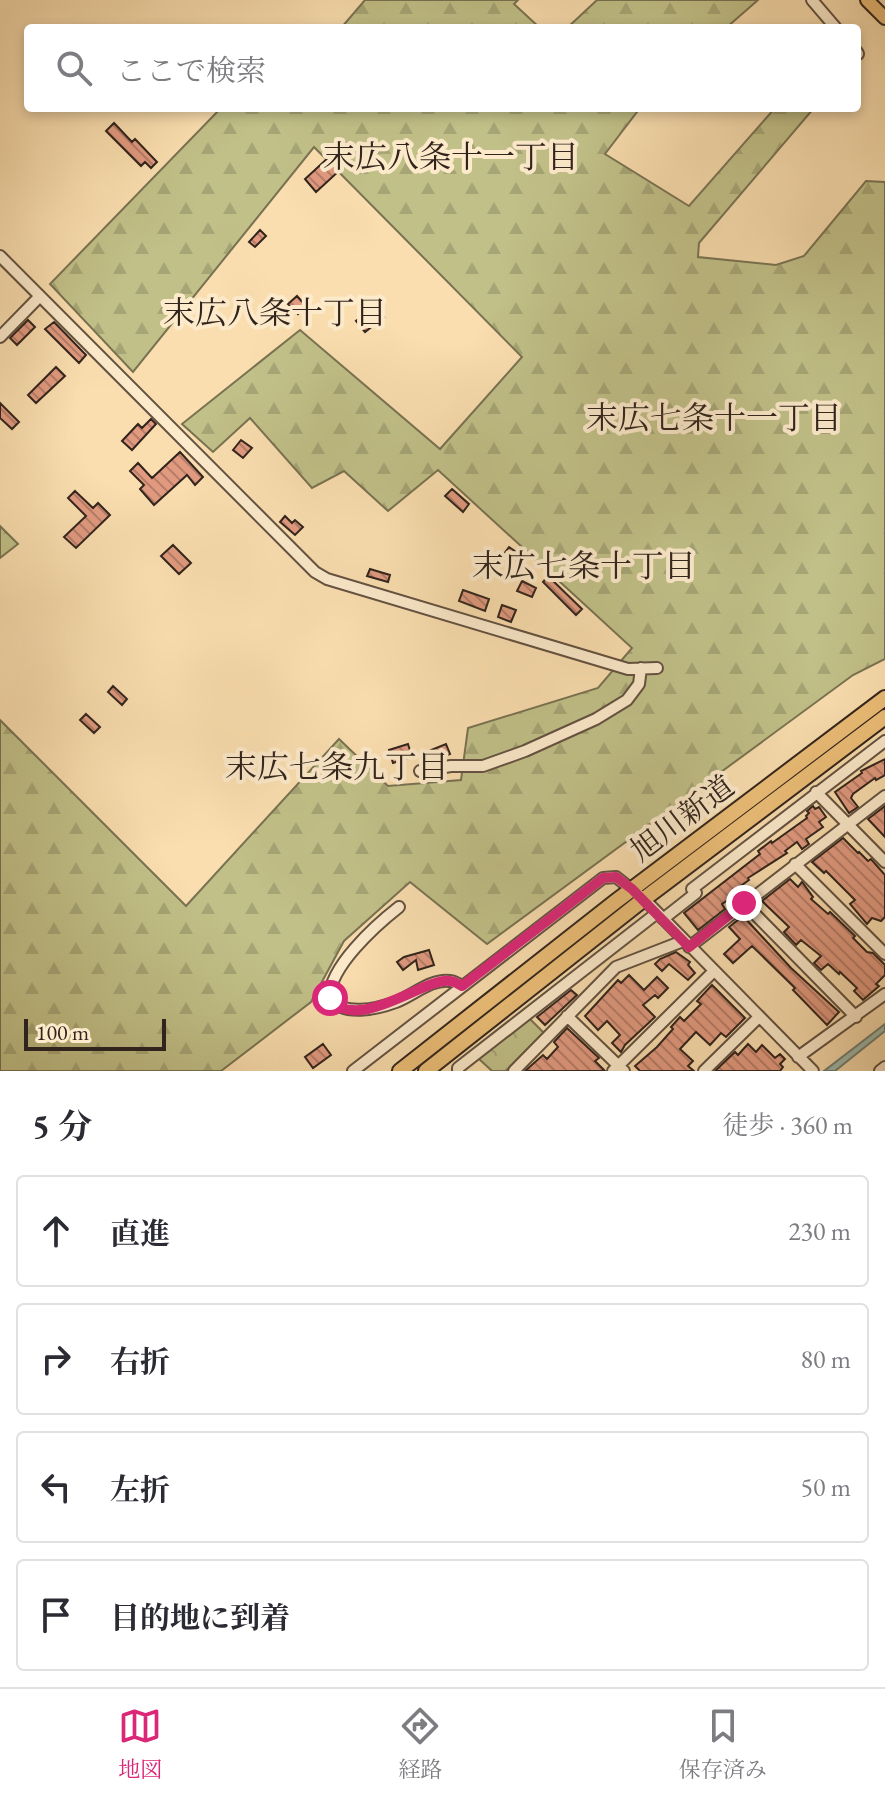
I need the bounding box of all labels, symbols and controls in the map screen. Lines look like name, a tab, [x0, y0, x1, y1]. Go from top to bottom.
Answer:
search box	[24, 24, 861, 112]
icon: search	[52, 46, 96, 90]
text: ここで検索	[116, 51, 266, 90]
district label: 末広八条十一丁目	[323, 136, 579, 178]
district label: 末広八条十丁目	[163, 292, 387, 334]
district label: 末広七条十一丁目	[586, 397, 842, 439]
district label: 末広七条十丁目	[472, 545, 696, 587]
district label: 末広七条九丁目	[225, 746, 449, 788]
street label: 旭川新道	[622, 766, 742, 870]
route end	[726, 885, 762, 921]
route start	[312, 980, 348, 1016]
scale bar	[24, 1015, 166, 1051]
text: 100 m	[36, 1018, 89, 1047]
text: 5 分	[32, 1104, 92, 1148]
text: 徒歩 · 360 m	[723, 1108, 853, 1142]
icon: ahead	[34, 1209, 78, 1253]
text: 直進	[110, 1214, 170, 1253]
text: 230 m	[788, 1214, 851, 1248]
icon: right	[34, 1337, 78, 1381]
text: 右折	[110, 1342, 170, 1381]
text: 80 m	[801, 1342, 851, 1376]
icon: left	[34, 1465, 78, 1509]
text: 左折	[110, 1470, 170, 1509]
text: 50 m	[801, 1470, 851, 1504]
icon: arrive	[34, 1593, 78, 1637]
text: 目的地に到着	[110, 1598, 290, 1637]
tab: 地図	[118, 1704, 162, 1784]
tab: 経路	[398, 1704, 443, 1784]
tab: 保存済み	[679, 1704, 767, 1784]

